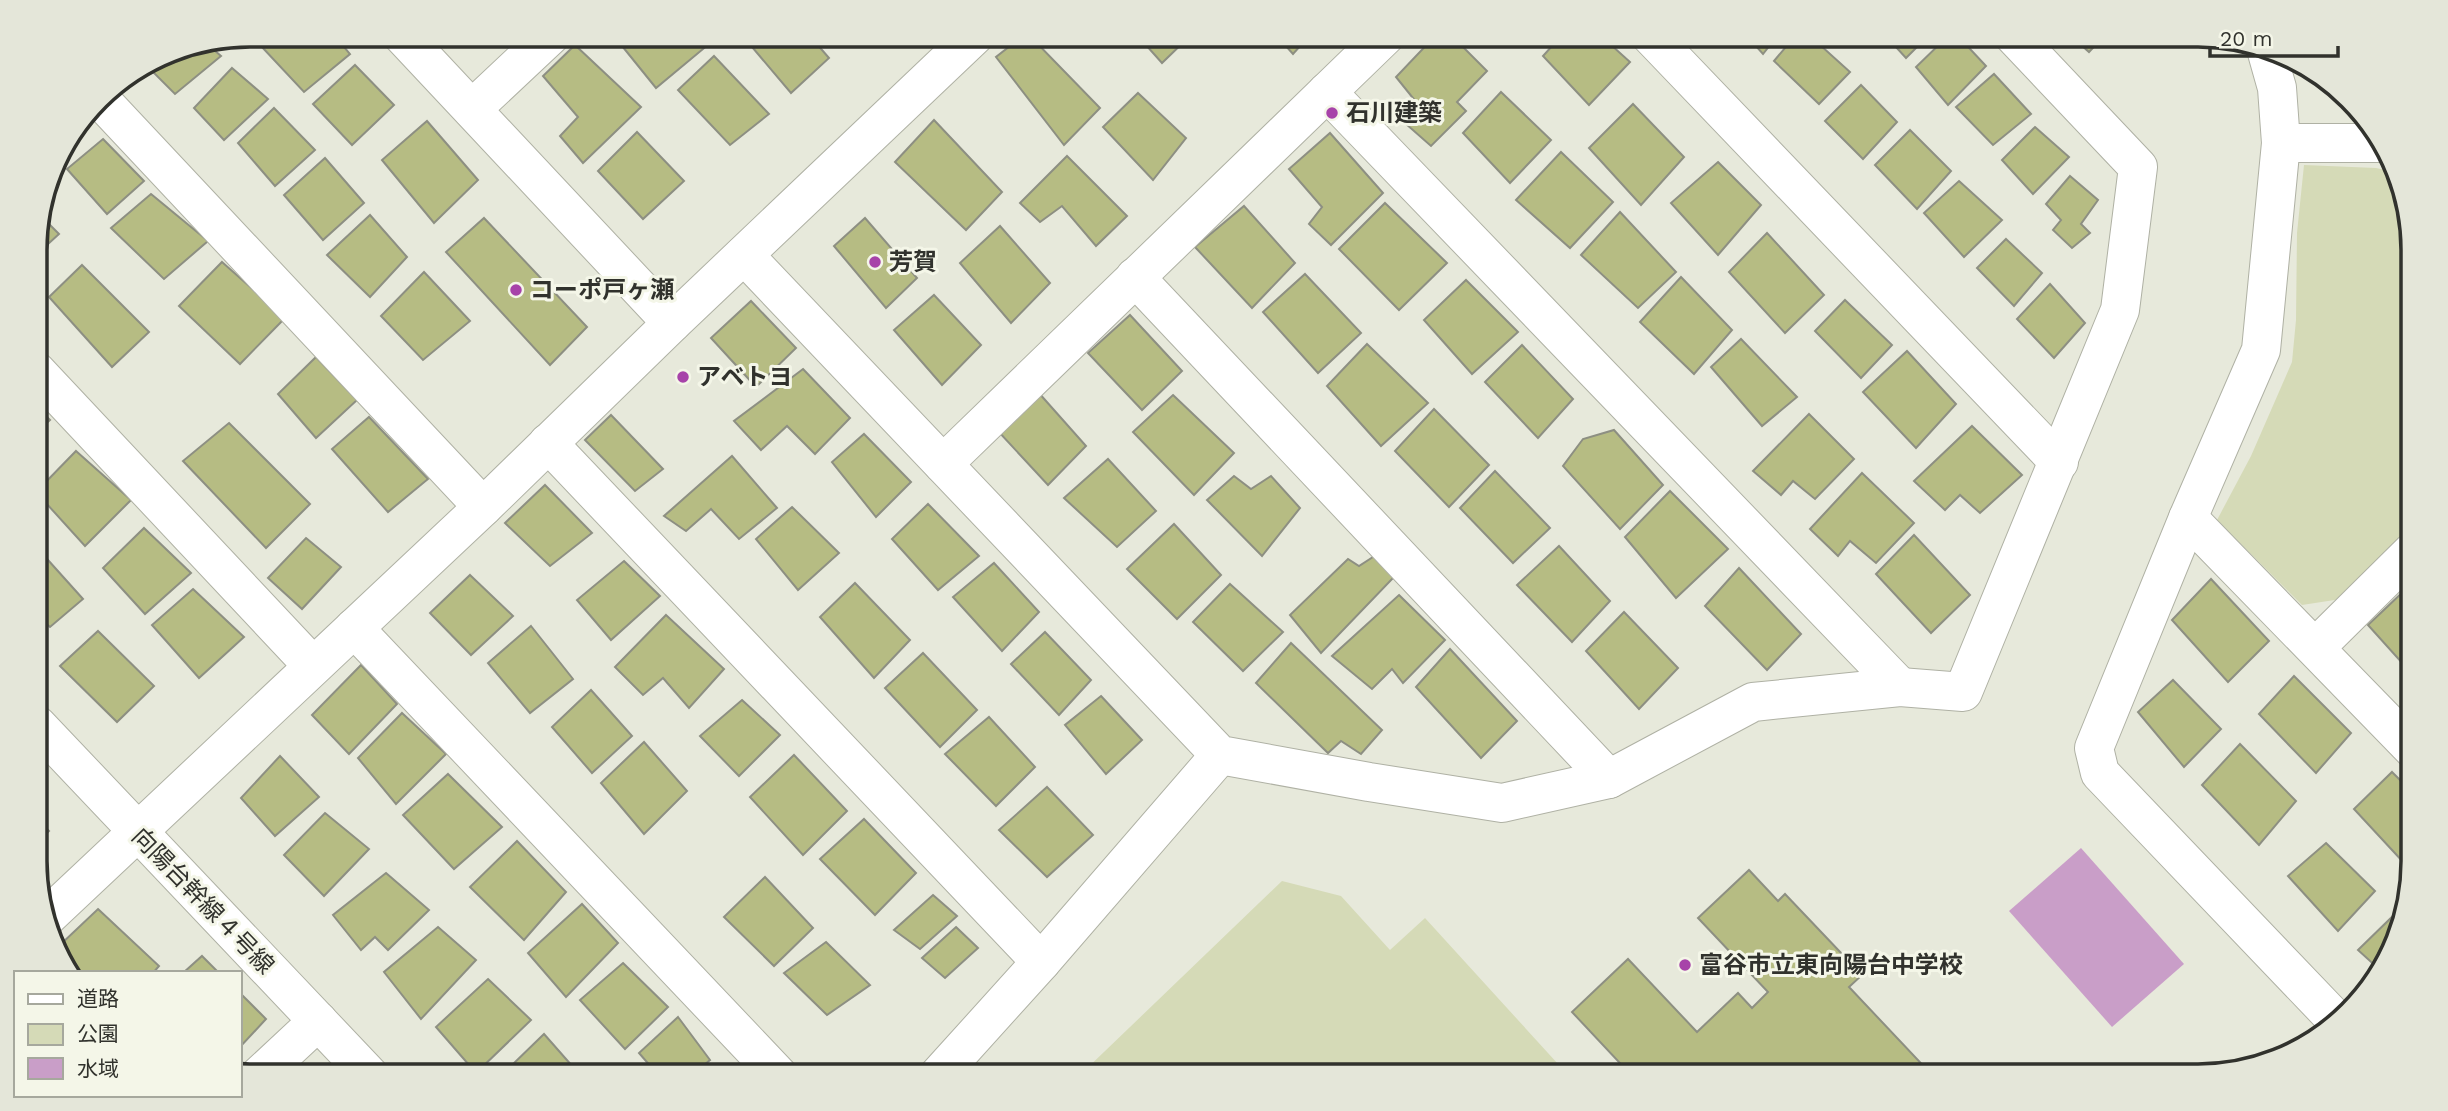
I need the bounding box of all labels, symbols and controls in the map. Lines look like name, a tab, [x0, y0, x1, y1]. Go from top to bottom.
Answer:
scale bar	[2210, 14, 2338, 58]
text: 20 m	[2220, 26, 2272, 51]
place label: 石川建築	[1346, 99, 1442, 127]
marker: 石川建築	[1324, 105, 1340, 121]
place label: 芳賀	[889, 248, 937, 276]
marker: 芳賀	[867, 254, 883, 270]
place label: コーポ戸ヶ瀬	[530, 276, 674, 304]
marker: コーポ戸ヶ瀬	[508, 282, 524, 298]
place label: アベトヨ	[697, 363, 793, 391]
marker: アベトヨ	[675, 369, 691, 385]
street label: 向陽台幹線４号線	[126, 822, 280, 980]
place label: 富谷市立東向陽台中学校	[1699, 951, 1963, 979]
marker: 富谷市立東向陽台中学校	[1677, 957, 1693, 973]
legend	[14, 971, 242, 1097]
text: 道路	[77, 986, 119, 1011]
text: 公園	[77, 1021, 119, 1046]
text: 水域	[77, 1056, 119, 1081]

